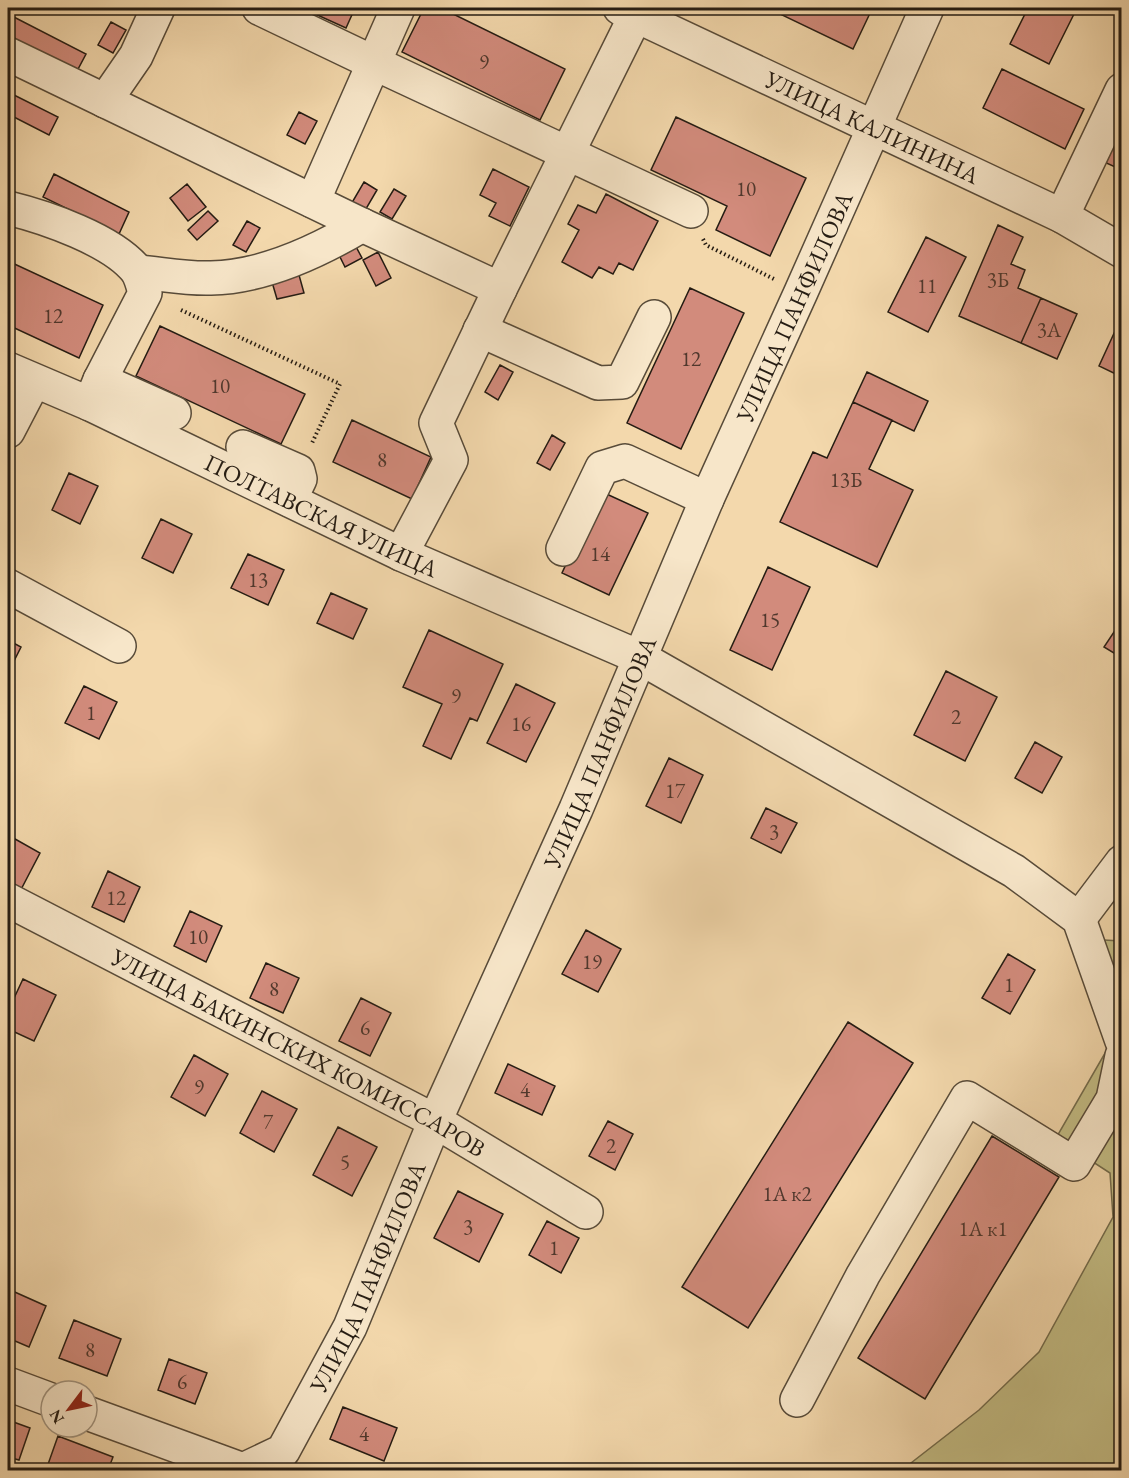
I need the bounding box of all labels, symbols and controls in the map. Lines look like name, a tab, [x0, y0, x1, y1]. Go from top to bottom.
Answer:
house number: 9	[479, 48, 489, 75]
street label: УЛИЦА КАЛИНИНА	[759, 63, 985, 191]
house number: 10	[736, 175, 756, 202]
street label: УЛИЦА ПАНФИЛОВА	[728, 186, 859, 428]
house number: 3Б	[987, 266, 1009, 293]
house number: 11	[917, 272, 937, 299]
house number: 12	[43, 302, 63, 329]
house number: 3А	[1037, 316, 1062, 343]
house number: 12	[681, 345, 701, 372]
house number: 10	[210, 372, 230, 399]
street label: ПОЛТАВСКАЯ УЛИЦА	[200, 446, 443, 584]
house number: 8	[377, 446, 387, 473]
house number: 13Б	[830, 466, 862, 493]
house number: 14	[590, 540, 611, 567]
house number: 13	[248, 566, 268, 593]
house number: 15	[760, 606, 780, 633]
street label: УЛИЦА ПАНФИЛОВА	[535, 631, 663, 874]
house number: 9	[451, 682, 461, 709]
house number: 1	[86, 699, 96, 726]
house number: 2	[951, 703, 961, 730]
house number: 16	[511, 710, 531, 737]
house number: 17	[665, 777, 686, 804]
house number: 3	[769, 818, 779, 845]
house number: 12	[106, 884, 126, 911]
house number: 10	[188, 923, 208, 950]
street label: УЛИЦА БАКИНСКИХ КОМИССАРОВ	[105, 940, 492, 1164]
house number: 19	[582, 948, 602, 975]
house number: 1	[1004, 971, 1014, 998]
house number: 8	[269, 975, 279, 1002]
house number: 6	[360, 1014, 370, 1041]
house number: 9	[194, 1073, 204, 1100]
house number: 4	[520, 1076, 531, 1103]
house number: 7	[263, 1108, 274, 1135]
house number: 2	[606, 1132, 616, 1159]
house number: 5	[340, 1148, 350, 1175]
street label: УЛИЦА ПАНФИЛОВА	[302, 1157, 432, 1399]
house number: 1А к2	[763, 1180, 811, 1207]
house number: 3	[463, 1213, 473, 1240]
house number: 1А к1	[959, 1215, 1007, 1242]
house number: 1	[549, 1234, 559, 1261]
house number: 8	[85, 1336, 95, 1363]
house number: 6	[177, 1368, 187, 1395]
north arrow	[39, 1379, 99, 1439]
text: N	[44, 1406, 69, 1428]
house number: 4	[359, 1420, 370, 1447]

